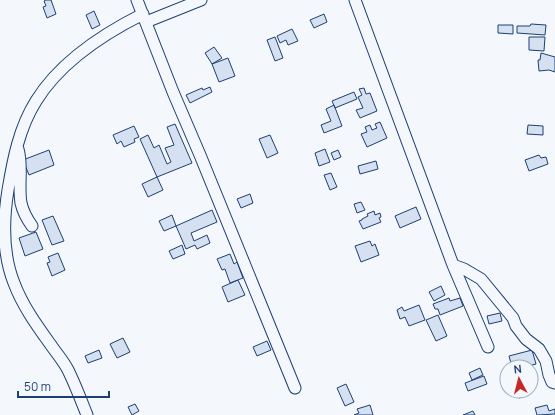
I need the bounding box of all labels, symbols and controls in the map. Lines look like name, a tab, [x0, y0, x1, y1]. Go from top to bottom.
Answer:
north arrow	[499, 359, 539, 399]
text: N	[513, 361, 523, 377]
scale bar	[18, 373, 109, 399]
text: 50 m	[24, 378, 51, 395]

